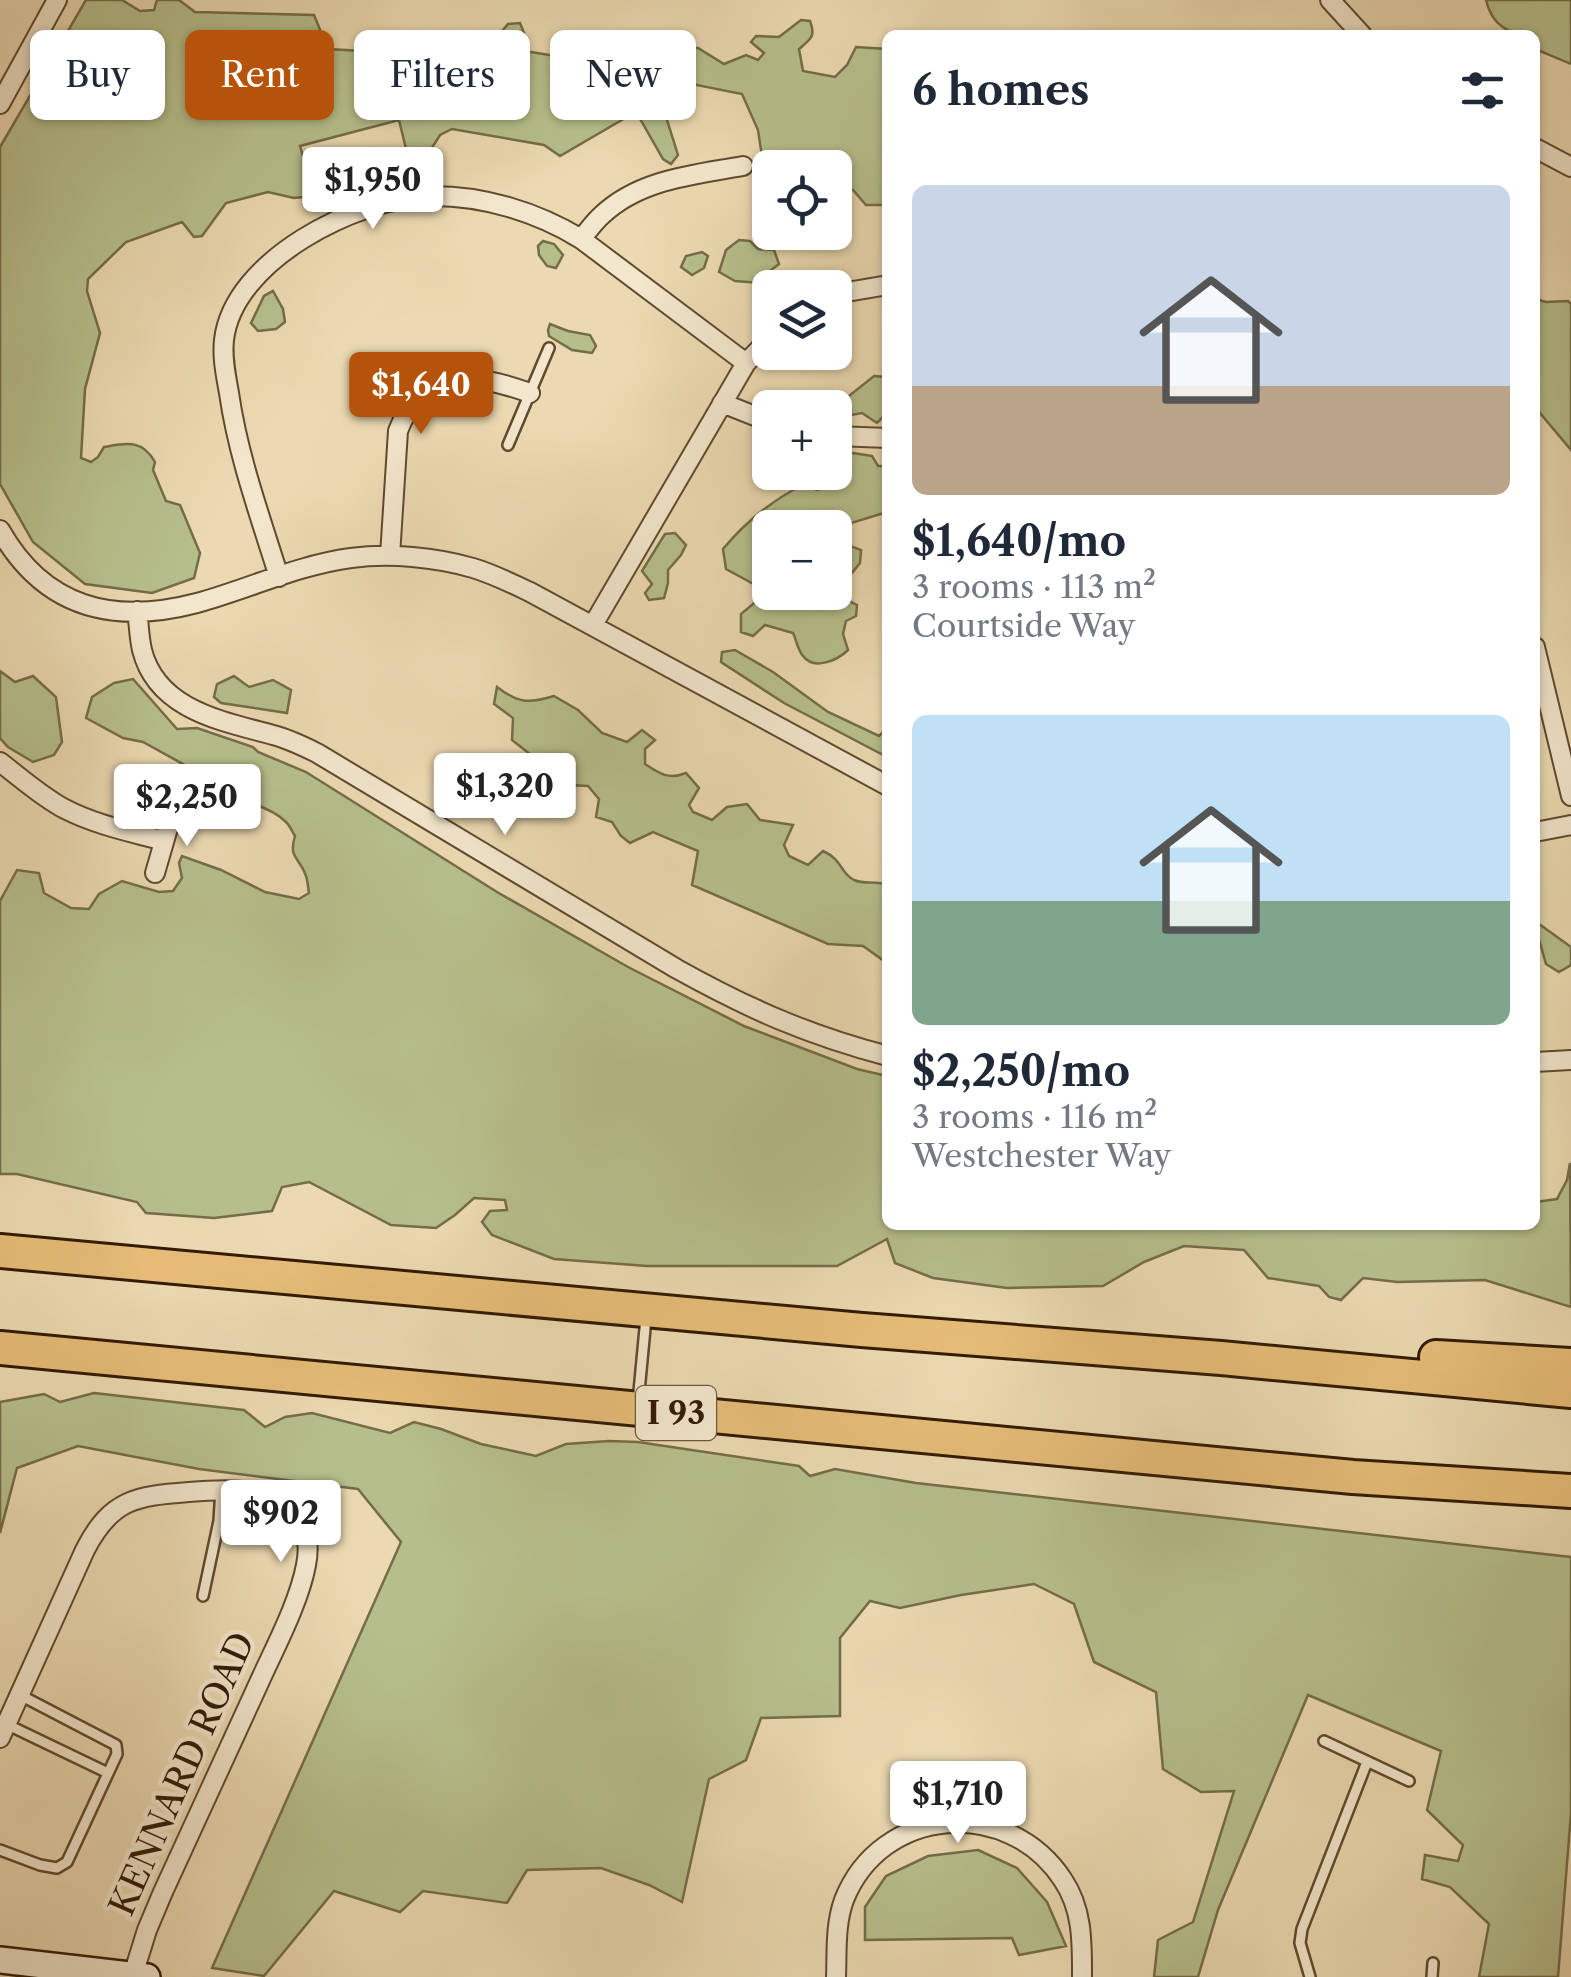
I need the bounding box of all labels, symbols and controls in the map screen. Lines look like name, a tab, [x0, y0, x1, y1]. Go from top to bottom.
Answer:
chip: Buy	[30, 30, 165, 120]
chip: Rent	[185, 30, 334, 120]
chip: Filters	[354, 30, 530, 120]
chip: New	[550, 30, 696, 120]
icon: filters	[1455, 63, 1510, 118]
text: 6 homes	[912, 64, 1090, 116]
pin: $1,950	[292, 147, 454, 232]
map controls	[752, 150, 852, 610]
button: locate	[752, 150, 852, 250]
text: $1,950	[324, 160, 422, 199]
icon: home	[1121, 250, 1301, 430]
button: layers	[752, 270, 852, 370]
pin: $1,640	[340, 352, 502, 437]
text: $1,640	[371, 365, 471, 404]
button: +	[752, 390, 852, 490]
button: −	[752, 510, 852, 610]
text: $1,640/mo	[912, 515, 1126, 567]
text: 3 rooms · 113 m²	[912, 567, 1156, 606]
text: Courtside Way	[912, 606, 1135, 645]
pin: $1,320	[424, 753, 586, 838]
pin: $2,250	[106, 764, 268, 849]
text: $1,320	[456, 766, 554, 805]
text: $2,250	[136, 777, 238, 816]
icon: home	[1121, 780, 1301, 960]
text: $2,250/mo	[912, 1045, 1130, 1097]
text: 3 rooms · 116 m²	[912, 1097, 1157, 1136]
text: Westchester Way	[912, 1136, 1171, 1175]
road number: I 93	[636, 1386, 716, 1440]
pin: $902	[222, 1480, 340, 1565]
text: $902	[243, 1493, 319, 1532]
street label: KENNARD ROAD	[100, 1625, 263, 1922]
pin: $1,710	[877, 1761, 1039, 1846]
text: $1,710	[912, 1774, 1004, 1813]

